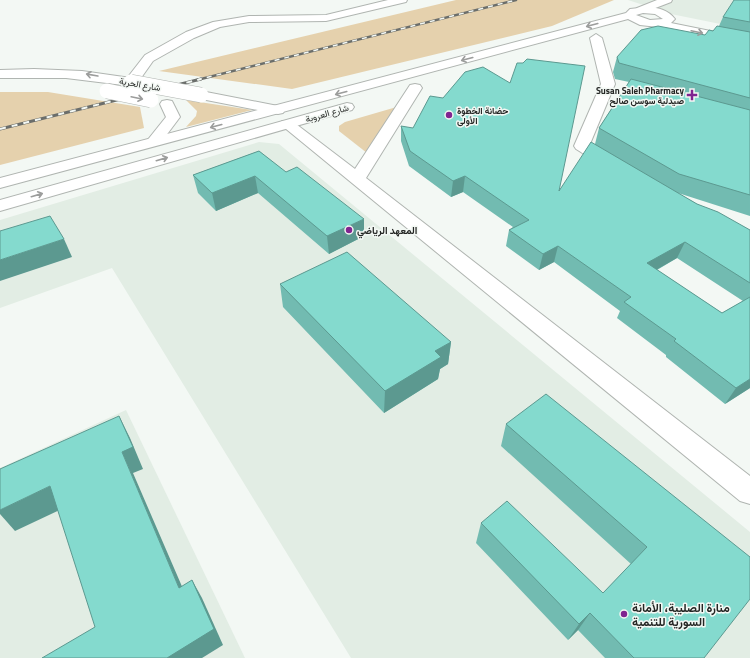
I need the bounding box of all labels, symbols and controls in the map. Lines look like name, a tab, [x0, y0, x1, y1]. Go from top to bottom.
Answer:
one-way arrow	[586, 22, 599, 29]
one-way arrow	[691, 28, 704, 36]
one-way arrow	[461, 56, 474, 63]
one-way arrow	[86, 71, 99, 79]
street label: شارع الحرية	[118, 74, 162, 94]
place label: Susan Saleh Pharmacy صيدلية سوسن صالح	[596, 84, 684, 108]
one-way arrow	[335, 90, 348, 97]
marker: Susan Saleh Pharmacy صيدلية سوسن صالح	[687, 90, 697, 100]
one-way arrow	[130, 94, 143, 102]
street label: شارع العروبة	[304, 101, 350, 125]
place label: حضانة الخطوة الأولى	[457, 104, 508, 127]
marker: حضانة الخطوة الأولى	[444, 110, 454, 120]
one-way arrow	[209, 123, 222, 130]
one-way arrow	[156, 155, 169, 162]
one-way arrow	[31, 191, 44, 198]
place label: المعهد الرياضي	[357, 223, 417, 239]
marker: المعهد الرياضي	[344, 225, 354, 235]
place label: منارة الصليبة، الأمانة السورية للتنمية	[632, 598, 730, 631]
marker: منارة الصليبة، الأمانة السورية للتنمية	[619, 609, 629, 619]

